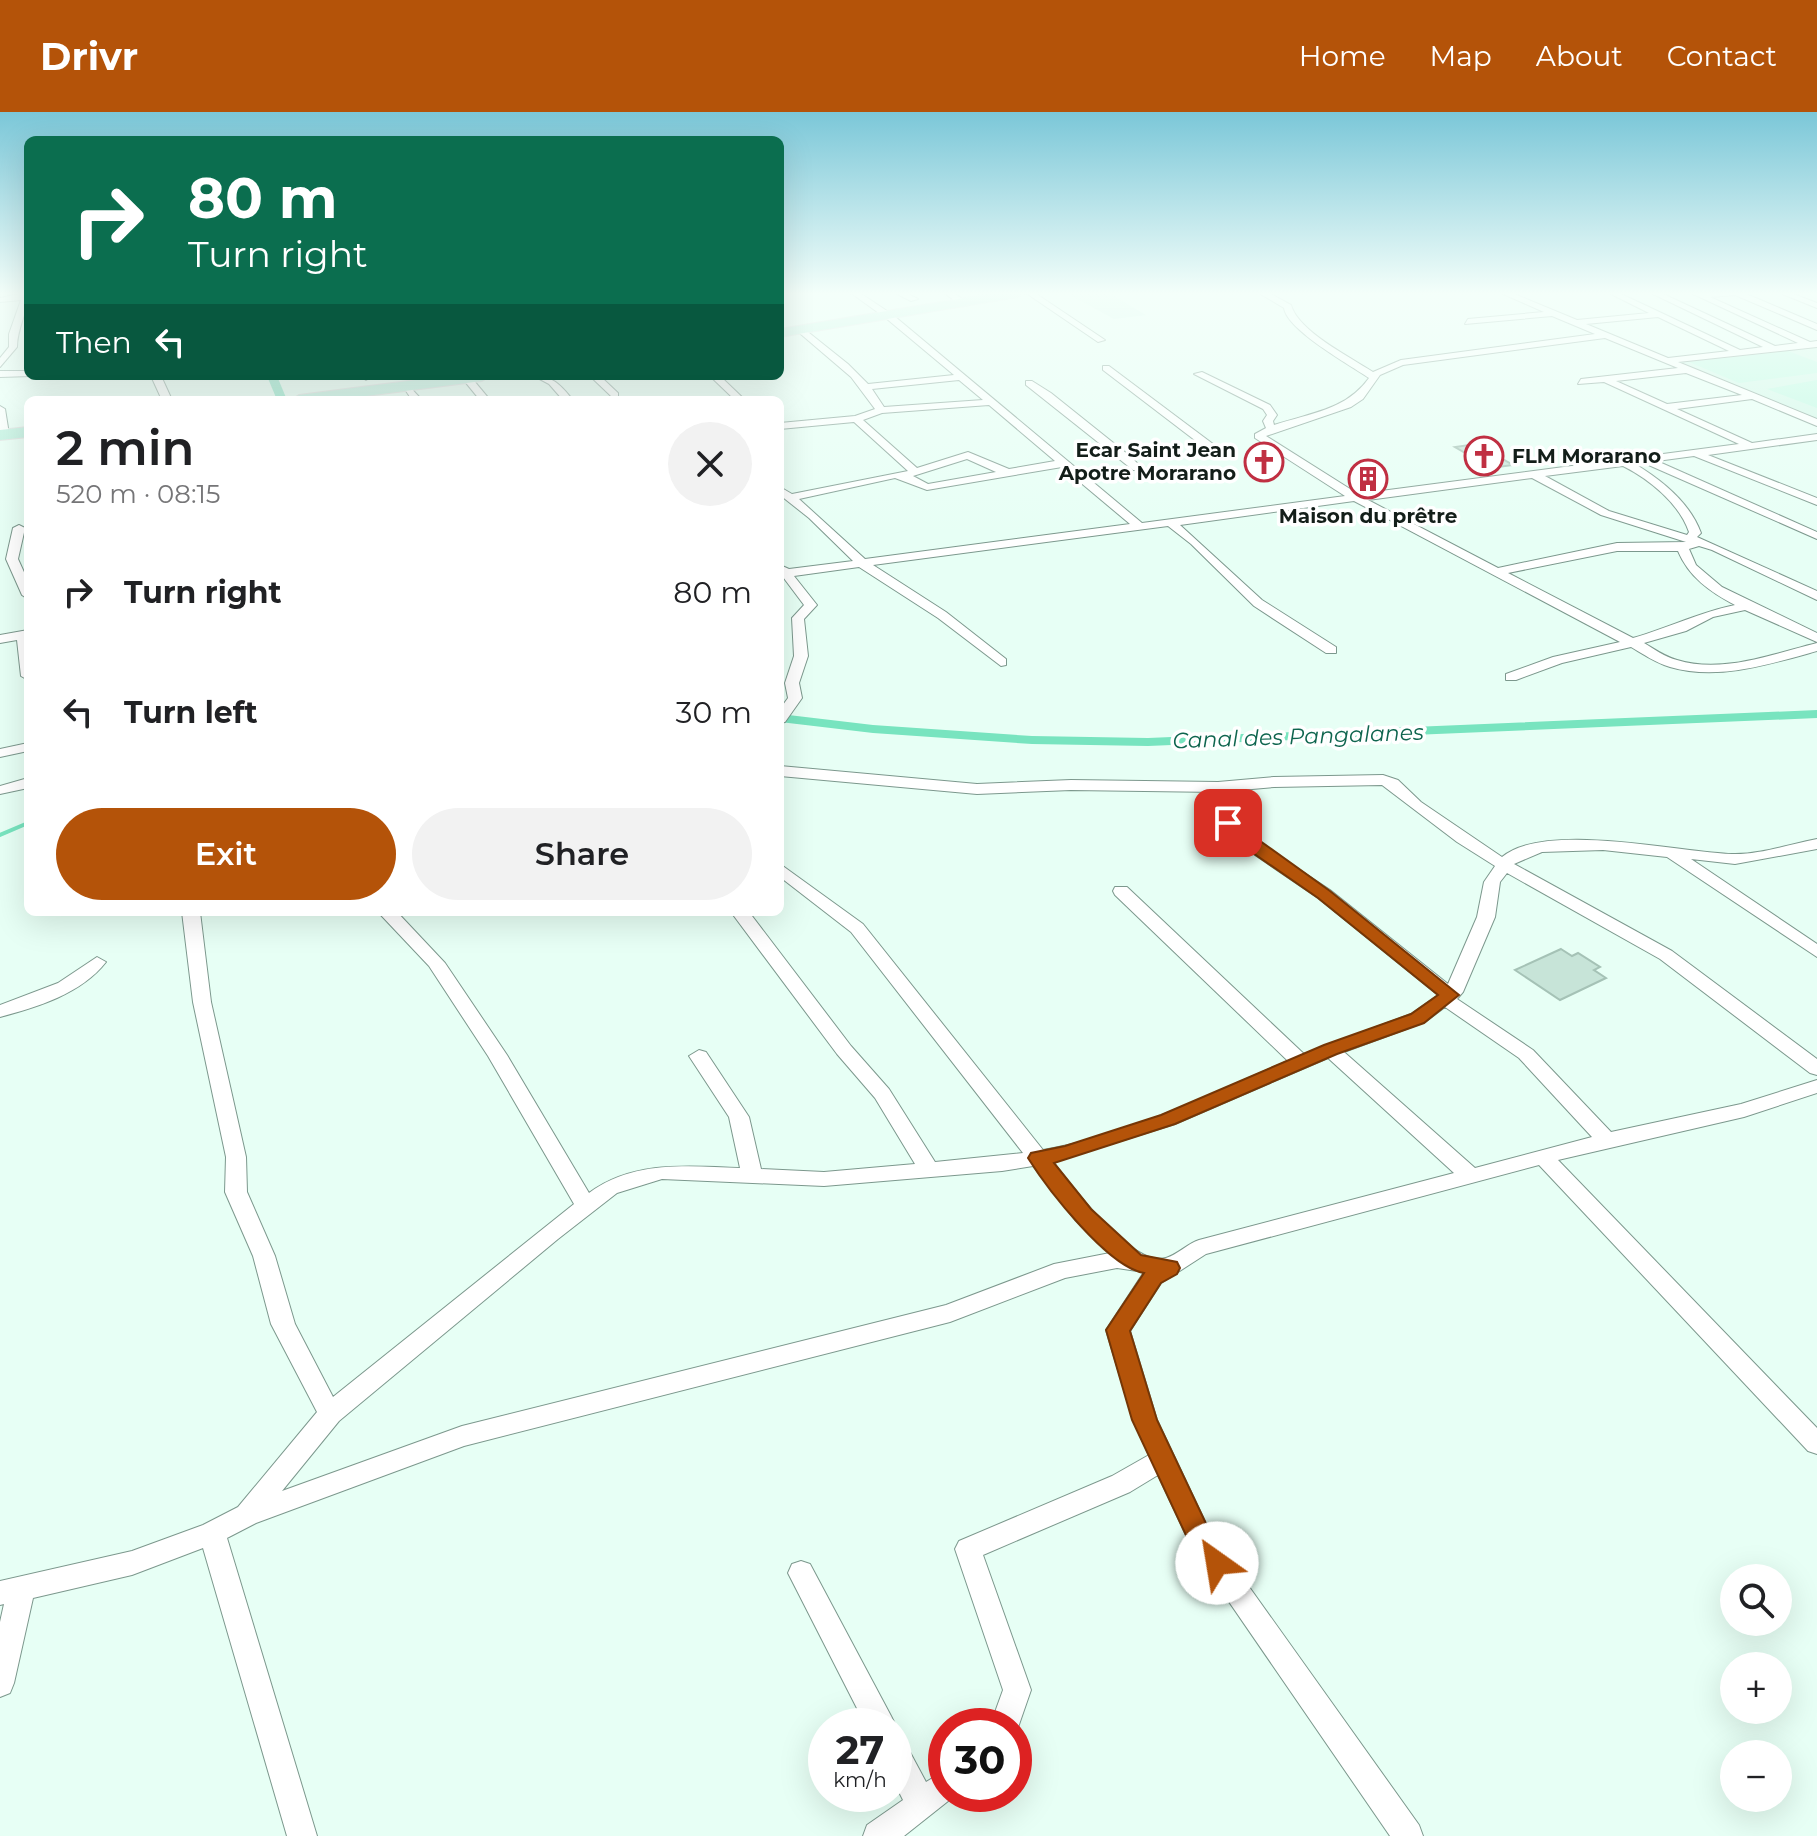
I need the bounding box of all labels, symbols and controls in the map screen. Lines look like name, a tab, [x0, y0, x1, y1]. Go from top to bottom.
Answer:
text: Drivr	[40, 33, 138, 80]
text: Home	[1299, 39, 1386, 73]
text: Map	[1430, 39, 1492, 73]
text: About	[1536, 39, 1623, 73]
text: Contact	[1667, 39, 1777, 73]
text: 80 m	[188, 164, 338, 232]
icon: right	[56, 168, 160, 272]
text: Turn right	[188, 232, 368, 276]
icon: left	[148, 320, 192, 364]
text: Then	[56, 324, 132, 361]
text: 2 min	[56, 419, 194, 477]
button: close	[668, 422, 752, 506]
church icon: FLM Morarano	[1463, 435, 1505, 477]
place label: Ecar Saint Jean Apotre Morarano	[1058, 438, 1236, 485]
church icon: Ecar Saint Jean Apotre Morarano	[1243, 441, 1285, 483]
place label: FLM Morarano	[1512, 444, 1661, 468]
building icon: Maison du prêtre	[1347, 458, 1389, 500]
text: 520 m · 08:15	[56, 478, 221, 510]
place label: Maison du prêtre	[1279, 504, 1457, 528]
icon: right	[56, 570, 100, 614]
text: Turn right	[124, 574, 281, 611]
text: 80 m	[673, 574, 752, 611]
icon: left	[56, 690, 100, 734]
text: Turn left	[124, 694, 257, 731]
text: 30 m	[676, 694, 752, 731]
water label: Canal des Pangalanes	[1172, 719, 1424, 754]
pin	[1194, 789, 1262, 857]
icon: arrive	[1206, 801, 1250, 845]
button: Exit	[56, 808, 396, 900]
button: Share	[412, 808, 752, 900]
position arrow	[1175, 1521, 1259, 1605]
map controls	[1720, 1564, 1792, 1812]
button: search	[1720, 1564, 1792, 1636]
button: +	[1720, 1652, 1792, 1724]
speed limit sign: 30	[928, 1708, 1032, 1812]
text: 27	[836, 1725, 884, 1774]
button: −	[1720, 1740, 1792, 1812]
text: km/h	[833, 1768, 887, 1792]

